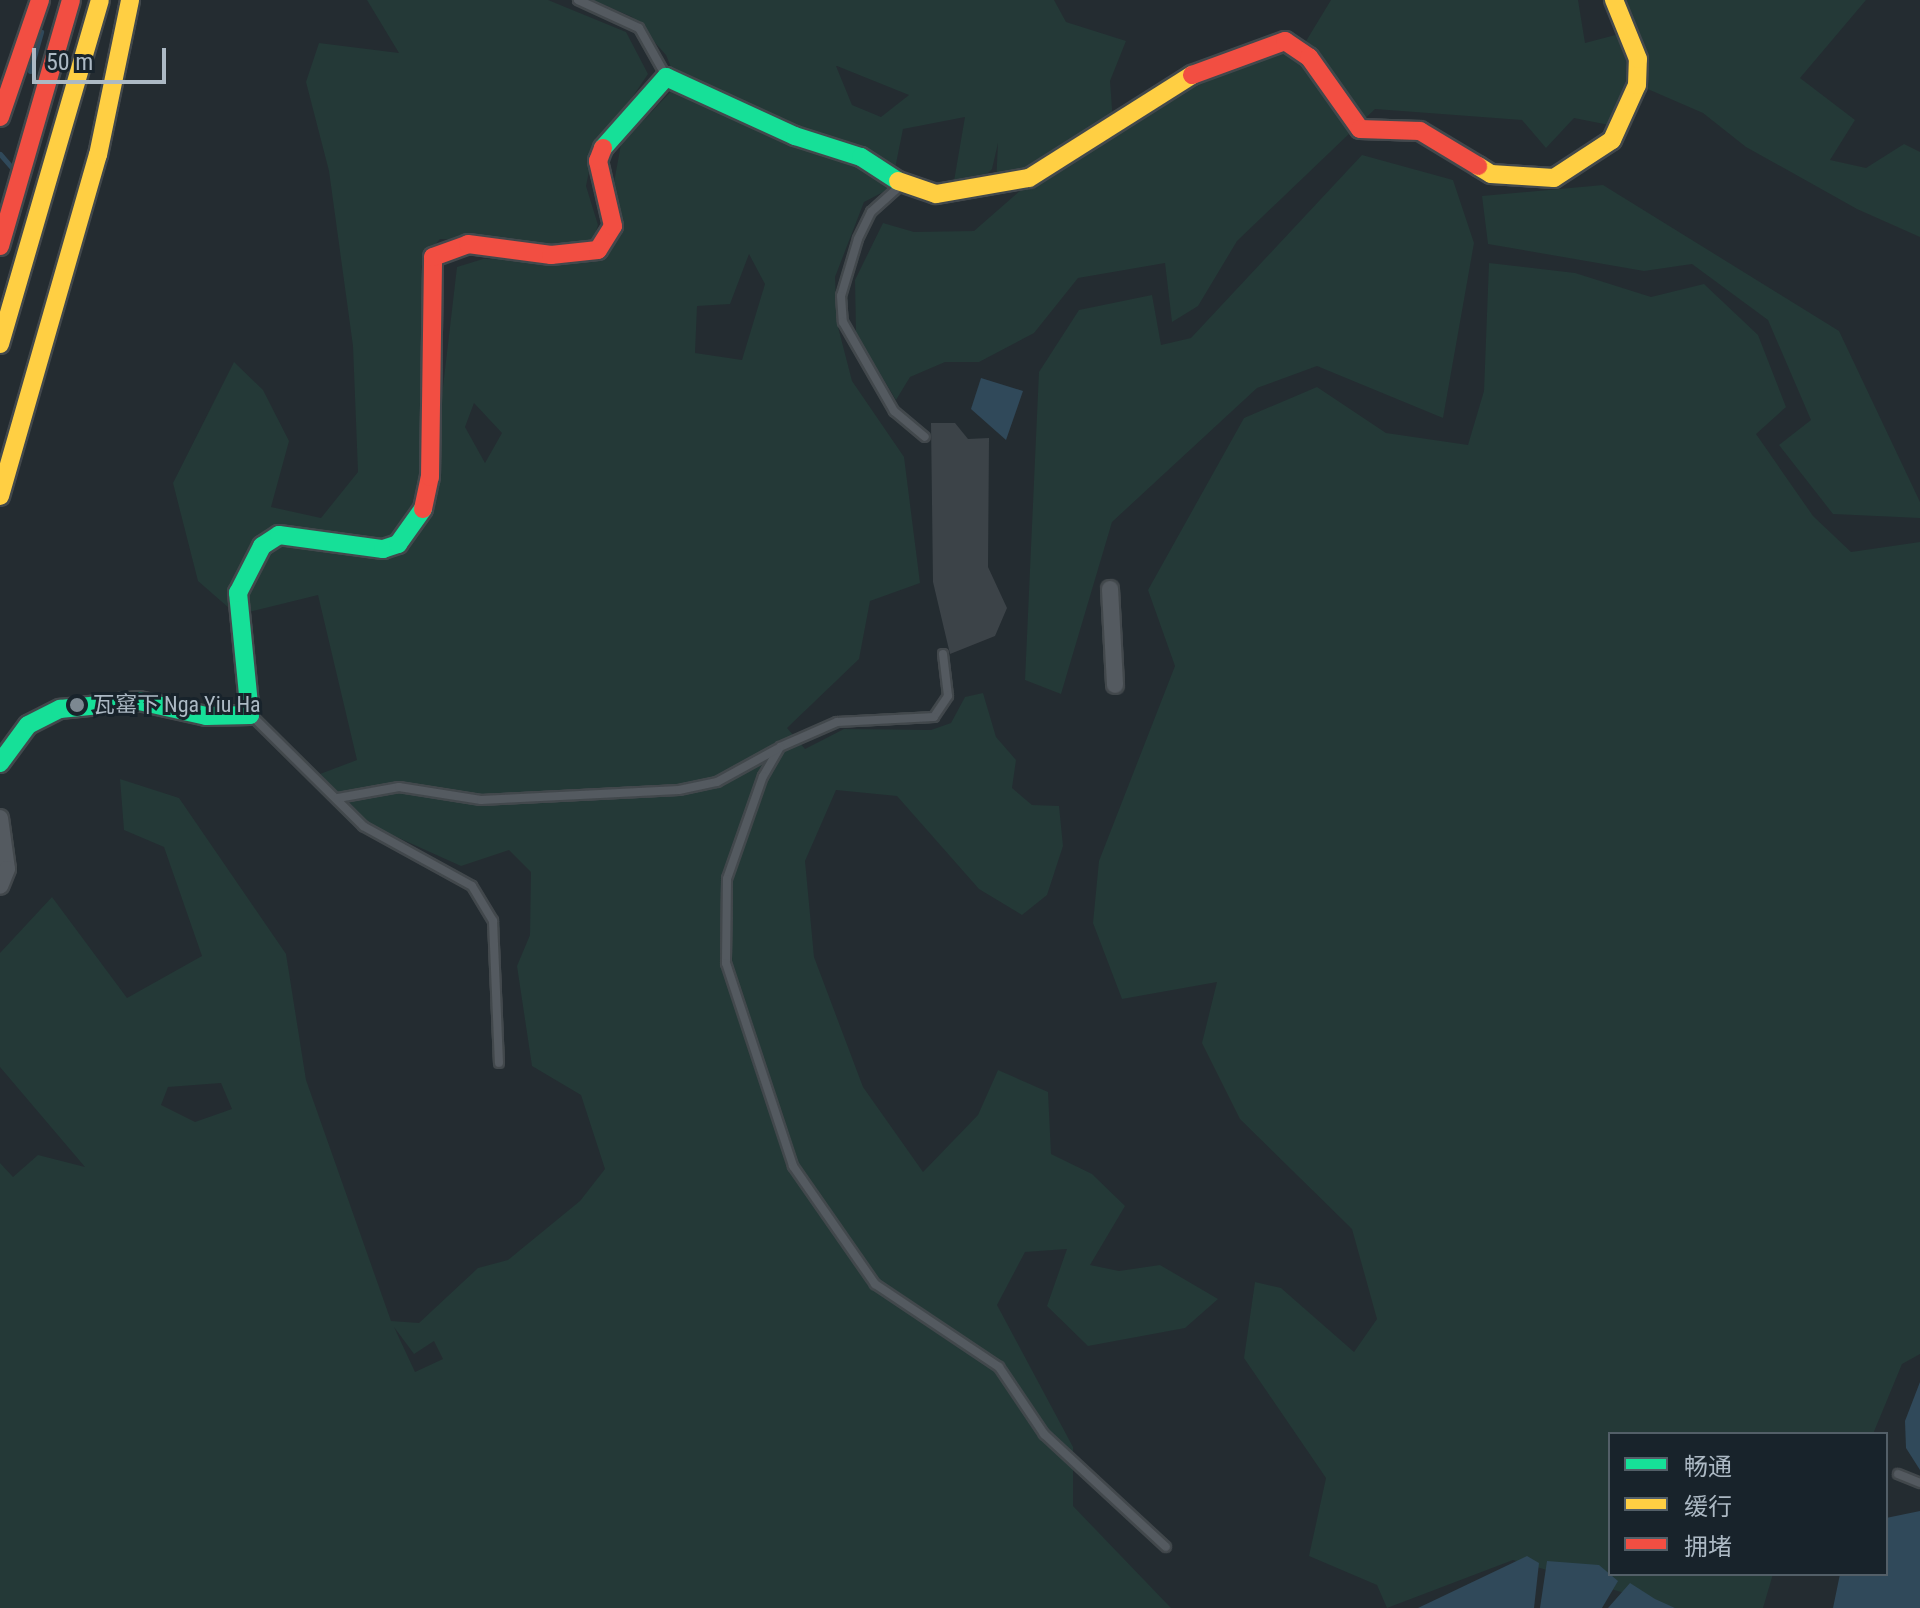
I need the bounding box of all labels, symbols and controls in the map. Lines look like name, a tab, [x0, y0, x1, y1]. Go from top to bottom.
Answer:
scale bar	[36, 32, 170, 82]
text: 50 m	[46, 48, 93, 76]
place label: 瓦窰下 Nga Yiu Ha	[93, 692, 261, 718]
marker: 瓦窰下 Nga Yiu Ha	[68, 696, 86, 714]
legend	[1608, 1432, 1888, 1576]
text: 畅通	[1684, 1453, 1732, 1481]
text: 缓行	[1684, 1493, 1732, 1521]
text: 拥堵	[1684, 1533, 1732, 1561]

